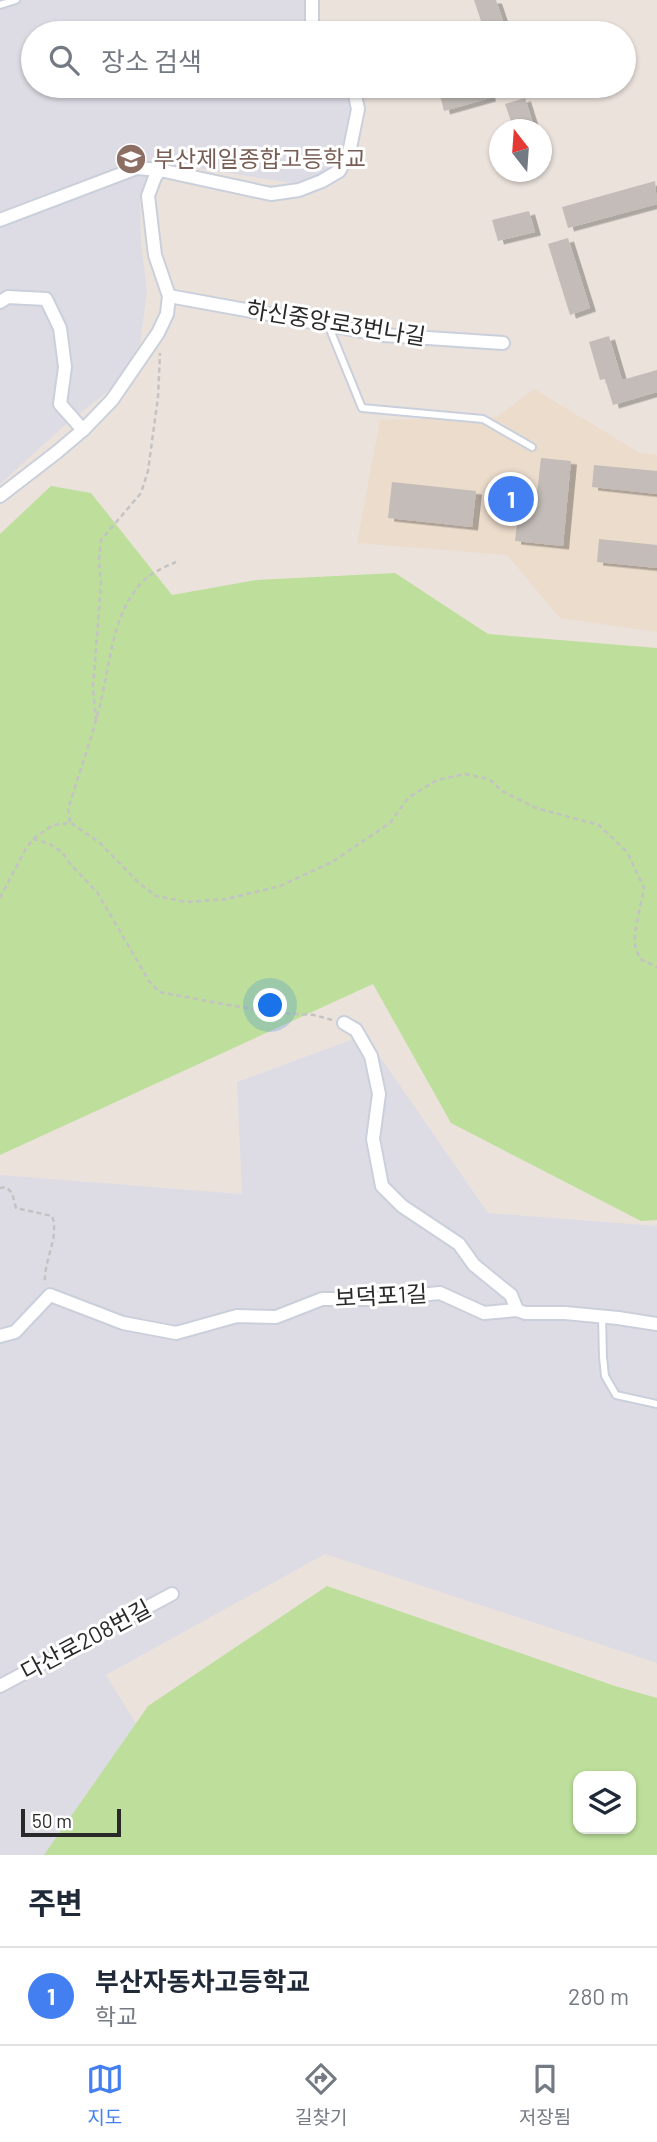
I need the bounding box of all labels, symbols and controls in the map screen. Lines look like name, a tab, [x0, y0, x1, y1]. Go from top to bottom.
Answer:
search box	[21, 21, 636, 98]
icon: search	[45, 41, 83, 79]
text: 장소 검색	[101, 45, 202, 76]
north arrow	[489, 119, 552, 182]
school or university icon: 부산제일종합고등학교	[114, 142, 148, 176]
place label: 부산제일종합고등학교	[154, 144, 366, 172]
street label: 하신중앙로3번나길	[245, 294, 428, 350]
pin: 1	[488, 473, 534, 525]
your location	[253, 988, 287, 1022]
street label: 보덕포1길	[334, 1279, 428, 1311]
street label: 다산로208번길	[16, 1593, 155, 1685]
map controls	[573, 1771, 636, 1834]
button: layers	[573, 1771, 636, 1834]
scale bar	[21, 1806, 121, 1838]
text: 50 m	[32, 1809, 72, 1832]
text: 주변	[28, 1884, 83, 1920]
text: 부산자동차고등학교	[95, 1965, 310, 1996]
text: 1	[47, 1982, 55, 2010]
text: 280 m	[568, 1982, 629, 2010]
text: 학교	[95, 2002, 137, 2030]
tab: 지도	[86, 2060, 124, 2129]
tab: 길찾기	[295, 2060, 347, 2129]
tab: 저장됨	[519, 2060, 571, 2129]

